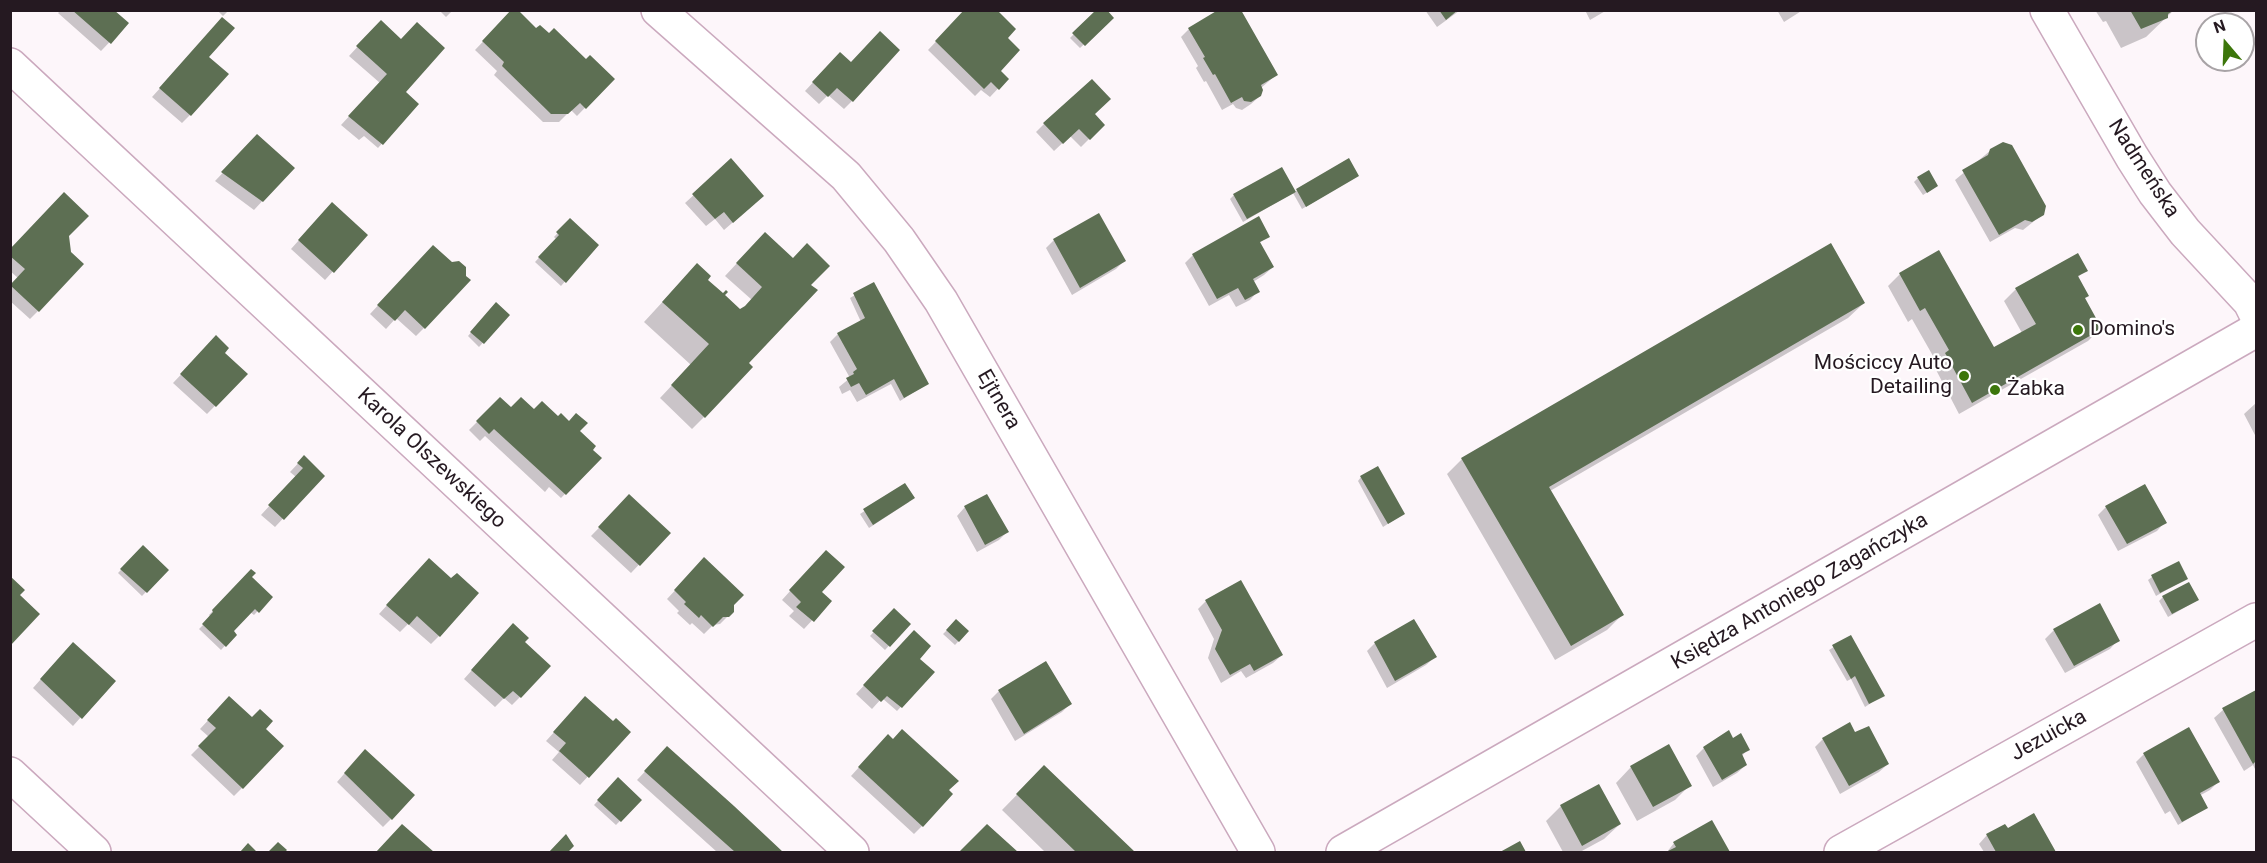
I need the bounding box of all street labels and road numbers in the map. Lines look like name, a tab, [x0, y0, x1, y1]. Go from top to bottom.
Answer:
street label: Nadmeńska	[2102, 115, 2184, 223]
street label: Ejtnera	[971, 366, 1025, 434]
street label: Karola Olszewskiego	[351, 384, 511, 534]
street label: Księdza Antoniego Zagańczyka	[1667, 508, 1933, 676]
street label: Jezuicka	[2007, 705, 2091, 767]

